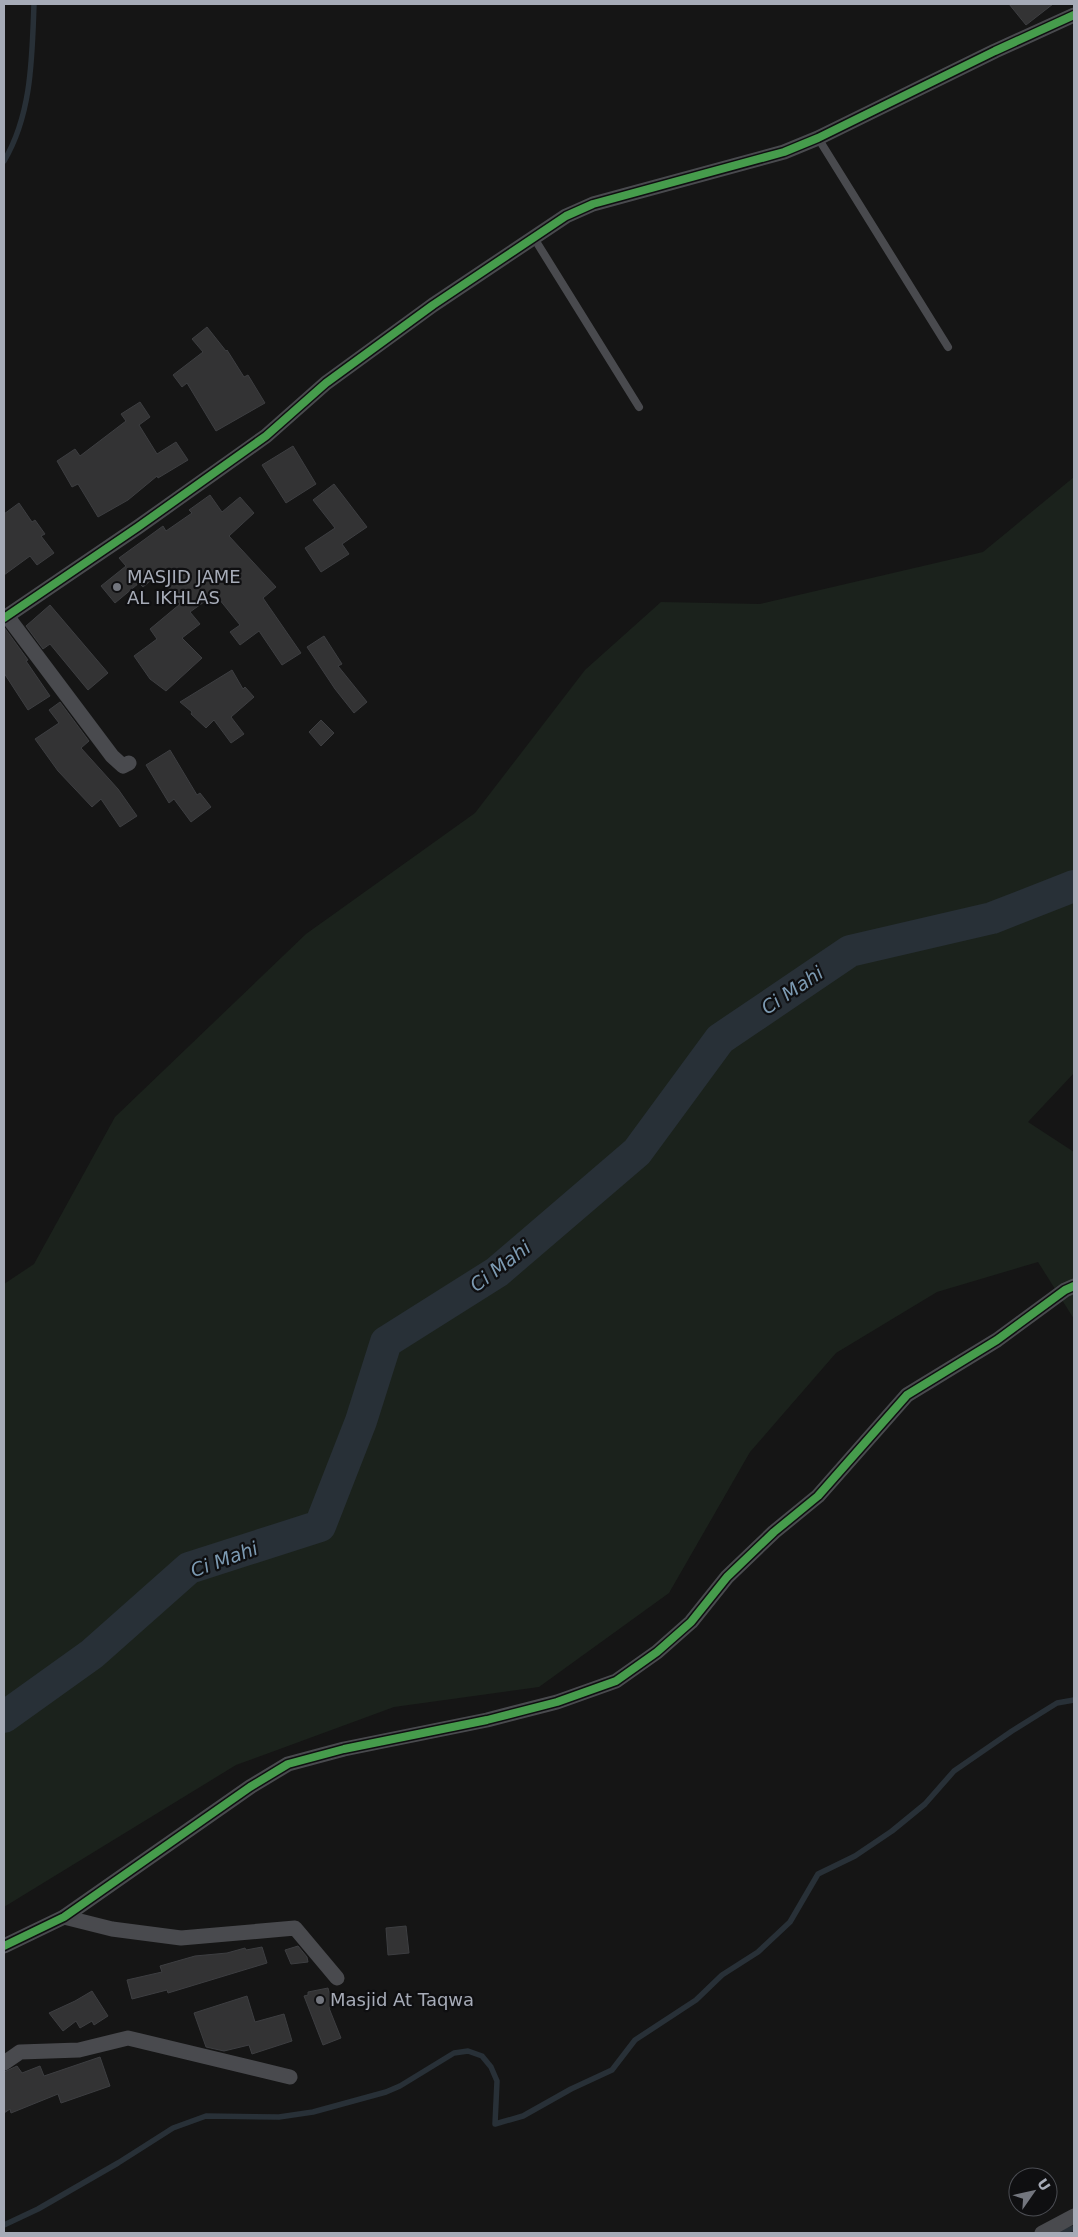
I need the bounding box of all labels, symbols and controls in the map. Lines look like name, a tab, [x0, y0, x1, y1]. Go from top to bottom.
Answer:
place label: MASJID JAME AL IKHLAS	[127, 566, 241, 608]
marker: MASJID JAME AL IKHLAS	[111, 581, 123, 593]
water label: Ci Mahi	[757, 961, 828, 1019]
water label: Ci Mahi	[465, 1236, 535, 1296]
water label: Ci Mahi	[187, 1536, 261, 1581]
place label: Masjid At Taqwa	[330, 1989, 474, 2010]
marker: Masjid At Taqwa	[314, 1994, 326, 2006]
north arrow	[1008, 2167, 1058, 2217]
text: U	[1034, 2176, 1054, 2194]

